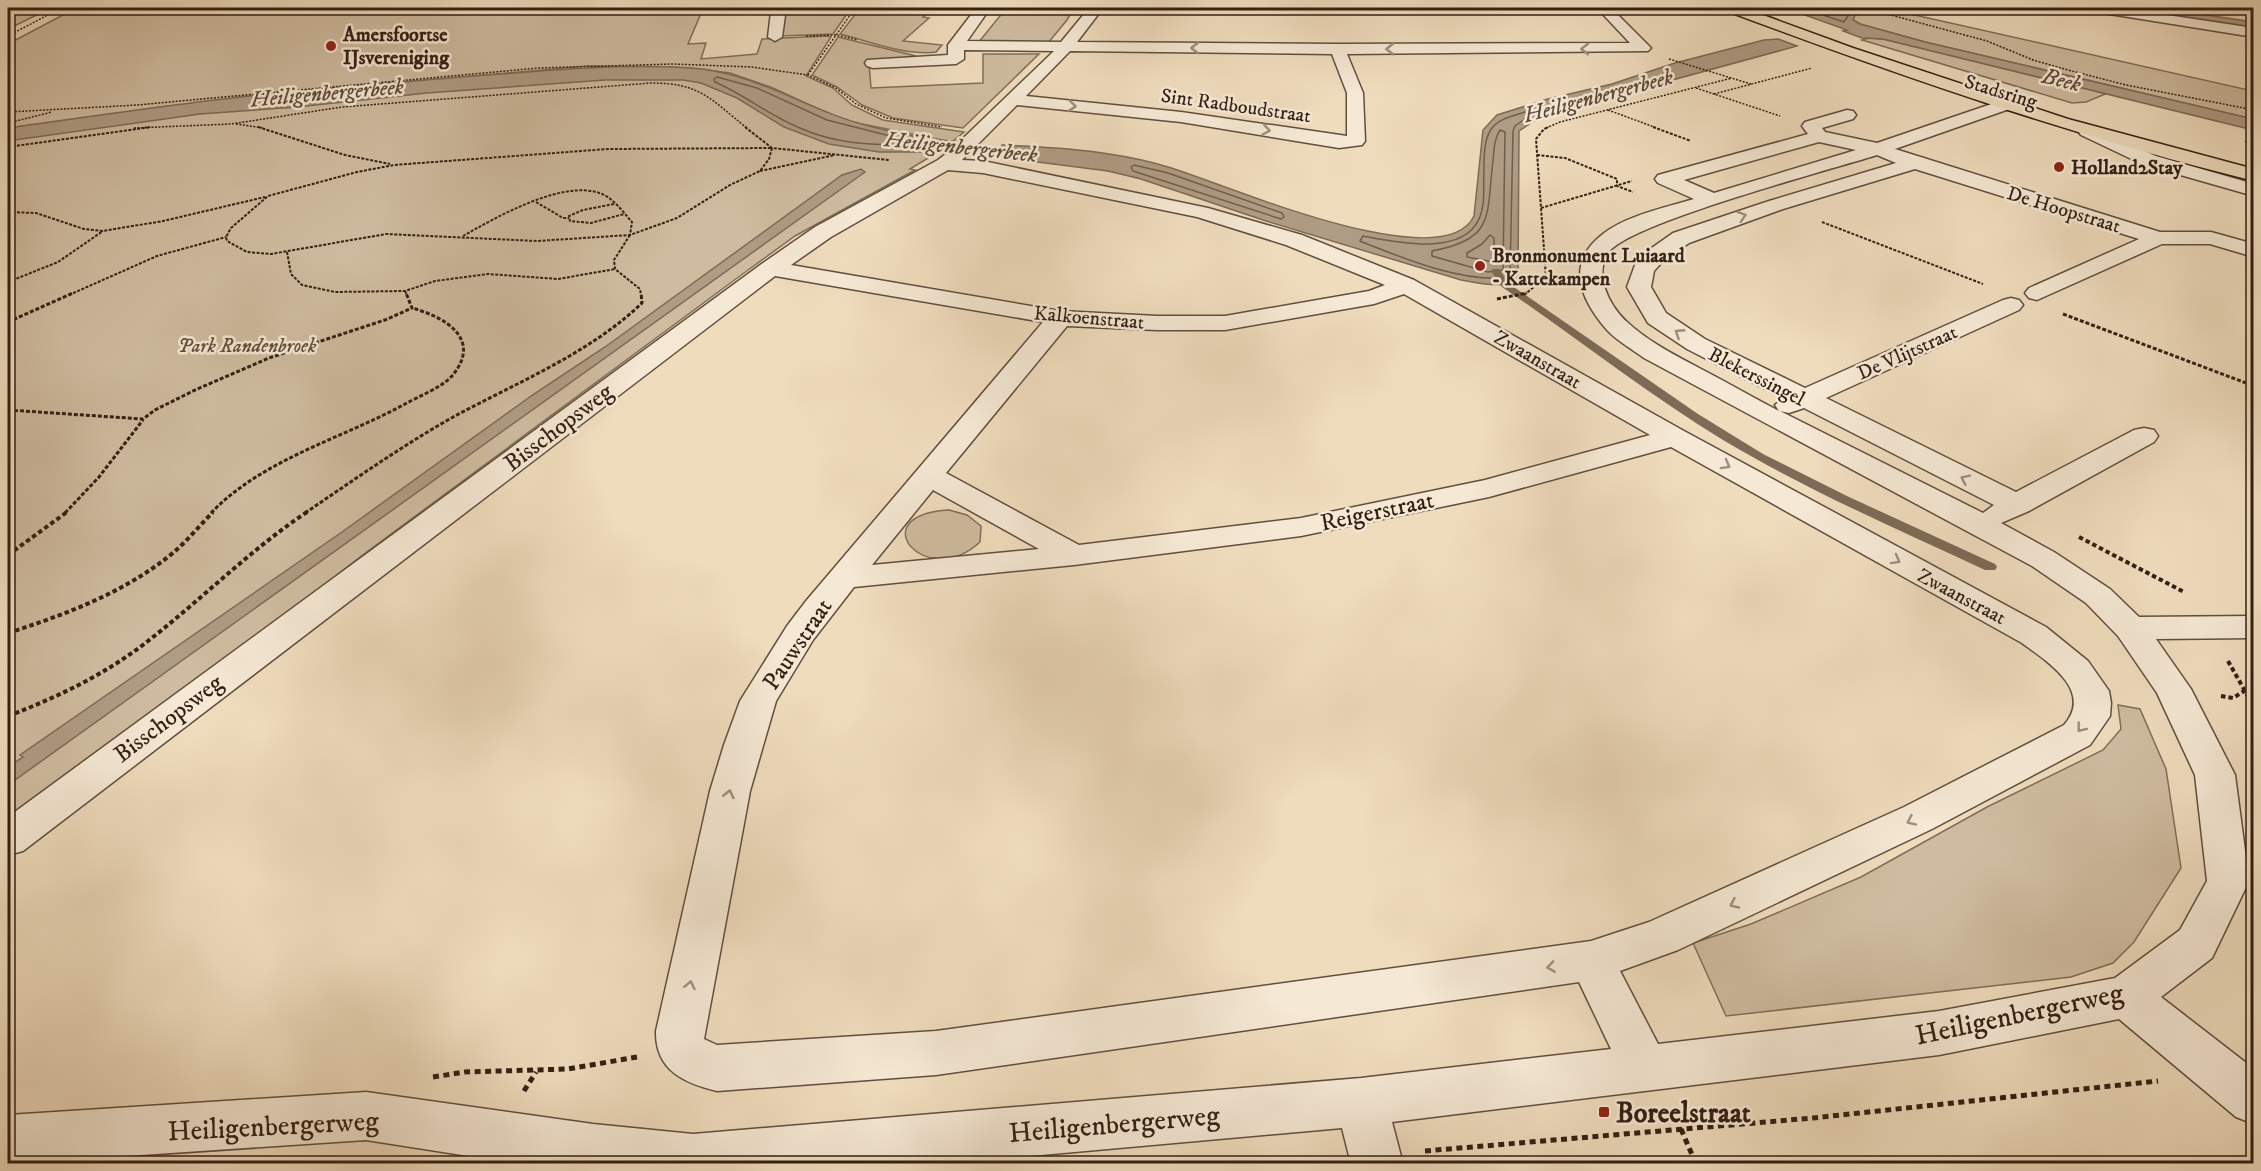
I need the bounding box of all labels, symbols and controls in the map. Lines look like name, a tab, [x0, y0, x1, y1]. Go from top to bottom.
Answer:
place label: Amersfoortse IJsvereniging	[342, 23, 450, 71]
marker: Amersfoortse IJsvereniging	[324, 39, 338, 53]
one-way arrow	[1190, 42, 1199, 54]
one-way arrow	[1385, 43, 1394, 55]
one-way arrow	[1580, 43, 1589, 55]
water label: Beek	[2039, 62, 2084, 98]
water label: Heiligenbergerbeek	[1520, 63, 1677, 130]
street label: Stadsring	[1961, 70, 2040, 115]
water label: Heiligenbergerbeek	[248, 73, 406, 114]
street label: Sint Radboudstraat	[1159, 84, 1312, 129]
one-way arrow	[1068, 99, 1077, 112]
one-way arrow	[1261, 124, 1270, 136]
water label: Heiligenbergerbeek	[882, 126, 1040, 169]
place label: Holland2Stay	[2071, 156, 2183, 181]
marker: Holland2Stay	[2052, 160, 2066, 174]
street label: De Hoopstraat	[2004, 181, 2123, 240]
one-way arrow	[1736, 210, 1747, 223]
place label: Bronmonument Luiaard - Kattekampen	[1492, 244, 1686, 292]
marker: Bronmonument Luiaard - Kattekampen	[1473, 259, 1487, 273]
street label: Kalkoenstraat	[1033, 301, 1145, 336]
street label: De Vlijtstraat	[1854, 320, 1961, 387]
street label: Zwaanstraat	[1489, 325, 1585, 395]
one-way arrow	[1675, 329, 1686, 340]
park label: Park Randenbroek	[178, 334, 317, 359]
street label: Blekerssingel	[1704, 342, 1809, 412]
street label: Bisschopsweg	[498, 377, 619, 479]
one-way arrow	[1719, 458, 1730, 469]
one-way arrow	[1961, 475, 1972, 486]
street label: Reigerstraat	[1318, 485, 1437, 539]
one-way arrow	[1890, 553, 1900, 564]
street label: Zwaanstraat	[1913, 564, 2010, 631]
street label: Pauwstraat	[756, 593, 839, 696]
street label: Bisschopsweg	[108, 668, 229, 770]
one-way arrow	[2078, 722, 2089, 733]
one-way arrow	[722, 789, 735, 799]
one-way arrow	[1906, 814, 1917, 826]
one-way arrow	[1730, 896, 1741, 908]
one-way arrow	[1546, 960, 1556, 972]
street label: Heiligenbergerweg	[1912, 975, 2127, 1054]
one-way arrow	[683, 980, 696, 990]
place label: Boreelstraat	[1616, 1096, 1751, 1131]
street label: Heiligenbergerweg	[1007, 1098, 1221, 1151]
street label: Heiligenbergerweg	[167, 1103, 380, 1150]
marker: Boreelstraat	[1597, 1105, 1611, 1119]

